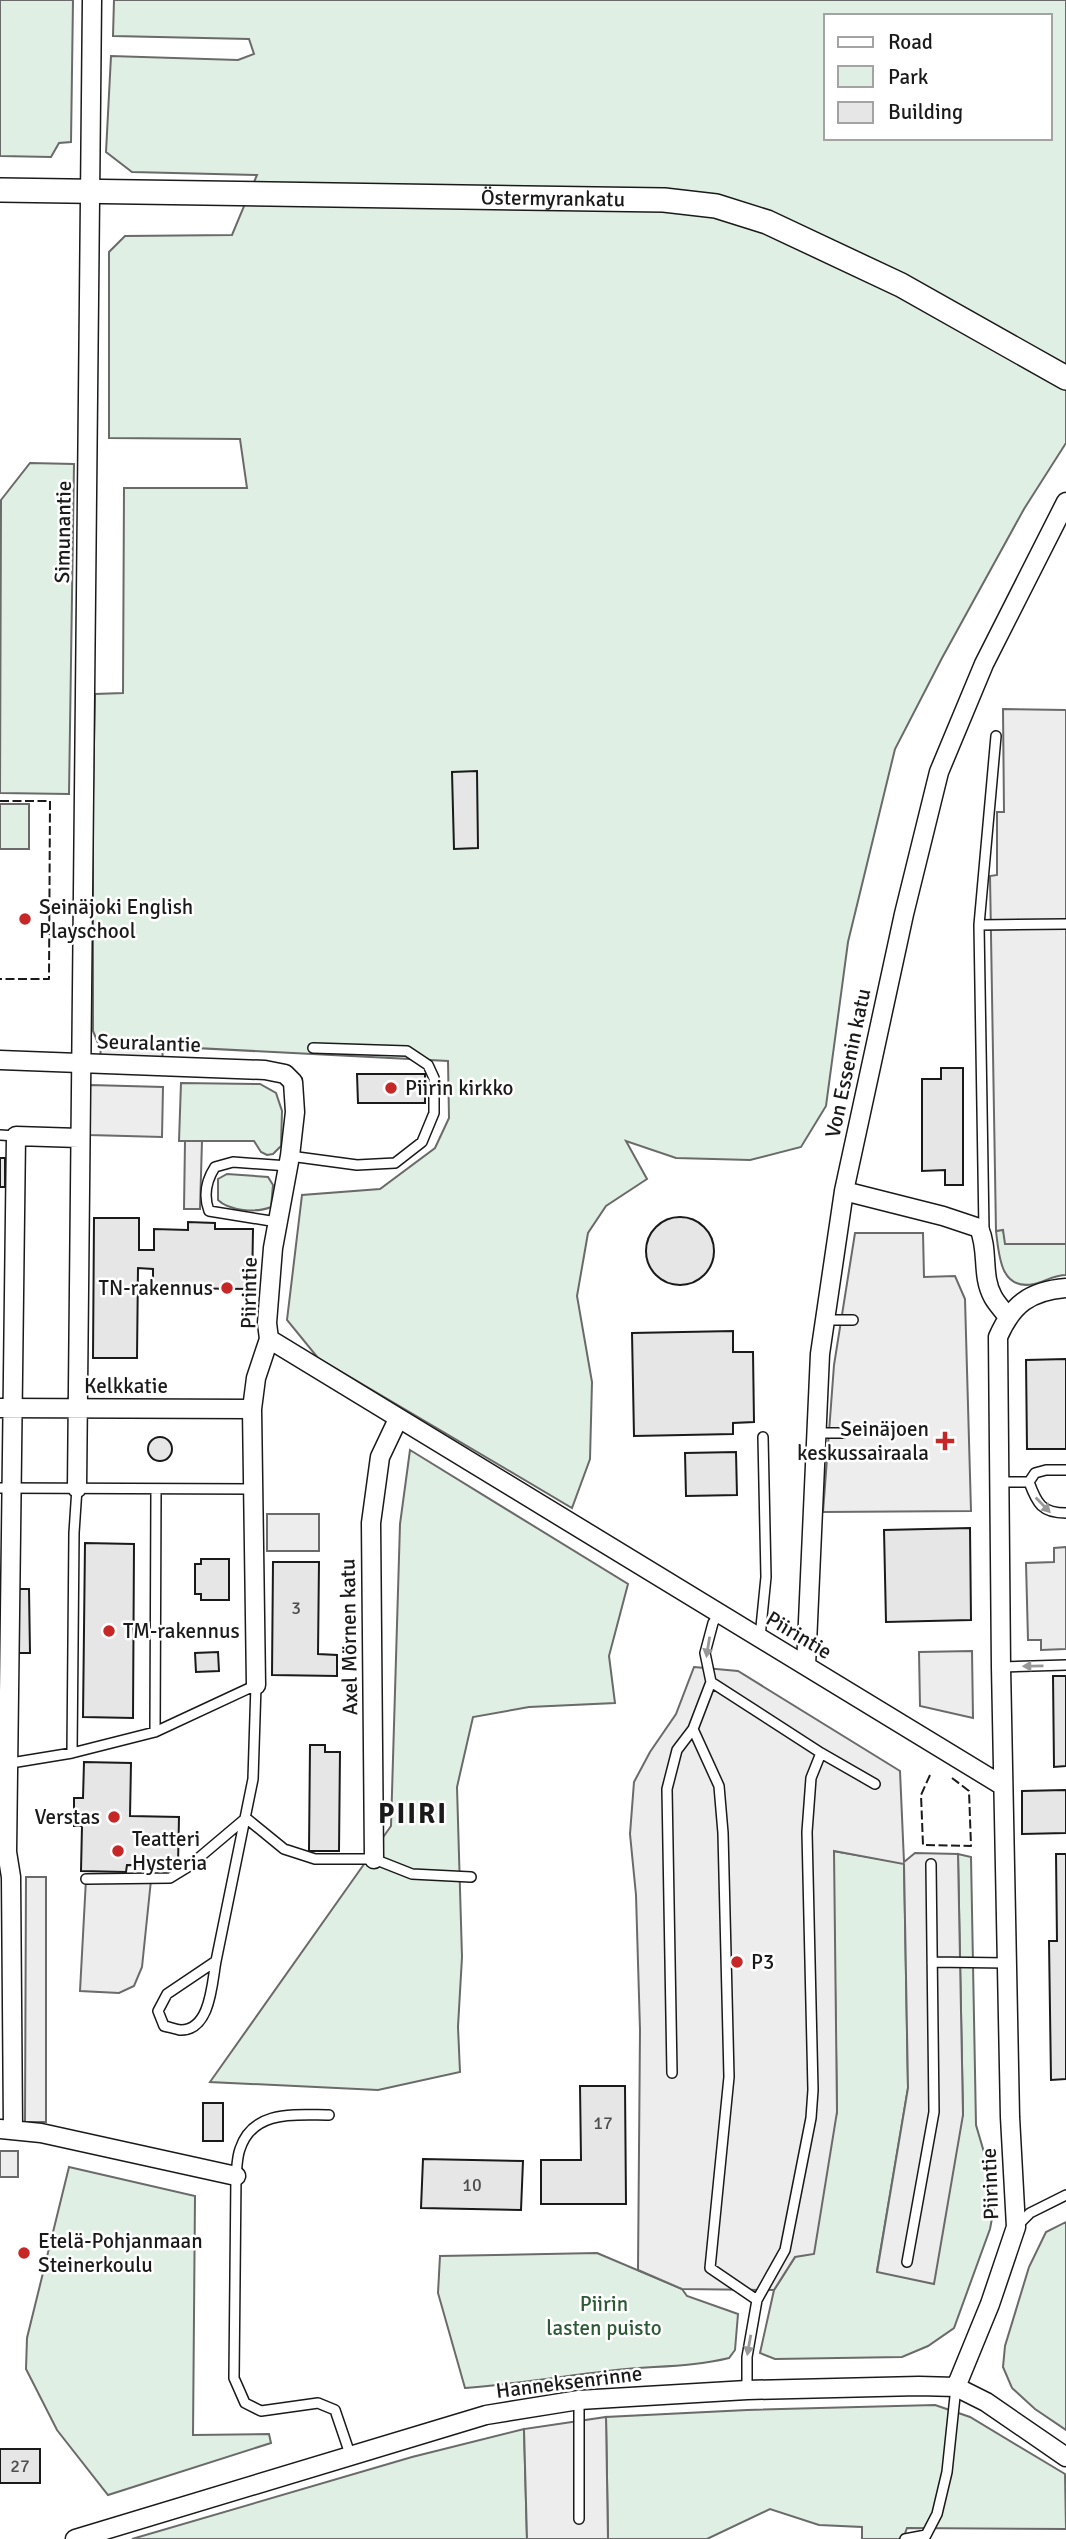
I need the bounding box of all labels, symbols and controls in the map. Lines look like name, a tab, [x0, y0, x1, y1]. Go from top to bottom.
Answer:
legend	[824, 14, 1052, 140]
text: Road	[888, 29, 933, 55]
text: Park	[888, 64, 929, 90]
text: Building	[888, 99, 963, 125]
street label: Östermyrankatu	[481, 184, 625, 212]
street label: Simunantie	[49, 480, 77, 584]
place label: Seinäjoki English Playschool	[39, 894, 193, 944]
marker: Seinäjoki English Playschool	[17, 911, 33, 927]
street label: Von Essenin katu	[820, 986, 876, 1140]
street label: Seuralantie	[97, 1028, 201, 1058]
place label: Piirin kirkko	[405, 1075, 514, 1101]
marker: Piirin kirkko	[383, 1080, 399, 1096]
street label: Piirintie	[235, 1257, 263, 1329]
place label: TN-rakennus	[99, 1275, 213, 1301]
marker: TN-rakennus	[219, 1280, 235, 1296]
street label: Kelkkatie	[84, 1373, 168, 1399]
place label: Seinäjoen keskussairaala	[797, 1416, 929, 1466]
marker: Seinäjoen keskussairaala	[935, 1431, 955, 1451]
one-way arrow	[1035, 1496, 1051, 1513]
street label: Axel Mörnen katu	[335, 1558, 363, 1716]
house number: 3	[291, 1597, 301, 1619]
street label: Piirintie	[761, 1605, 837, 1665]
place label: TM-rakennus	[123, 1618, 240, 1644]
marker: TM-rakennus	[101, 1623, 117, 1639]
one-way arrow	[702, 1636, 713, 1658]
one-way arrow	[1022, 1660, 1044, 1672]
district label: PIIRI	[378, 1797, 448, 1831]
place label: Verstas	[34, 1804, 100, 1830]
marker: Verstas	[106, 1809, 122, 1825]
place label: Teatteri Hysteria	[132, 1826, 207, 1876]
marker: Teatteri Hysteria	[110, 1843, 126, 1859]
place label: P3	[751, 1949, 774, 1975]
marker: P3	[729, 1954, 745, 1970]
house number: 17	[593, 2112, 613, 2134]
street label: Piirintie	[976, 2147, 1004, 2221]
house number: 10	[462, 2174, 482, 2196]
place label: Etelä-Pohjanmaan Steinerkoulu	[38, 2228, 203, 2278]
marker: Etelä-Pohjanmaan Steinerkoulu	[16, 2245, 32, 2261]
park label: Piirin lasten puisto	[546, 2291, 662, 2341]
one-way arrow	[743, 2334, 754, 2356]
street label: Hanneksenrinne	[494, 2360, 644, 2404]
house number: 27	[10, 2455, 30, 2477]

